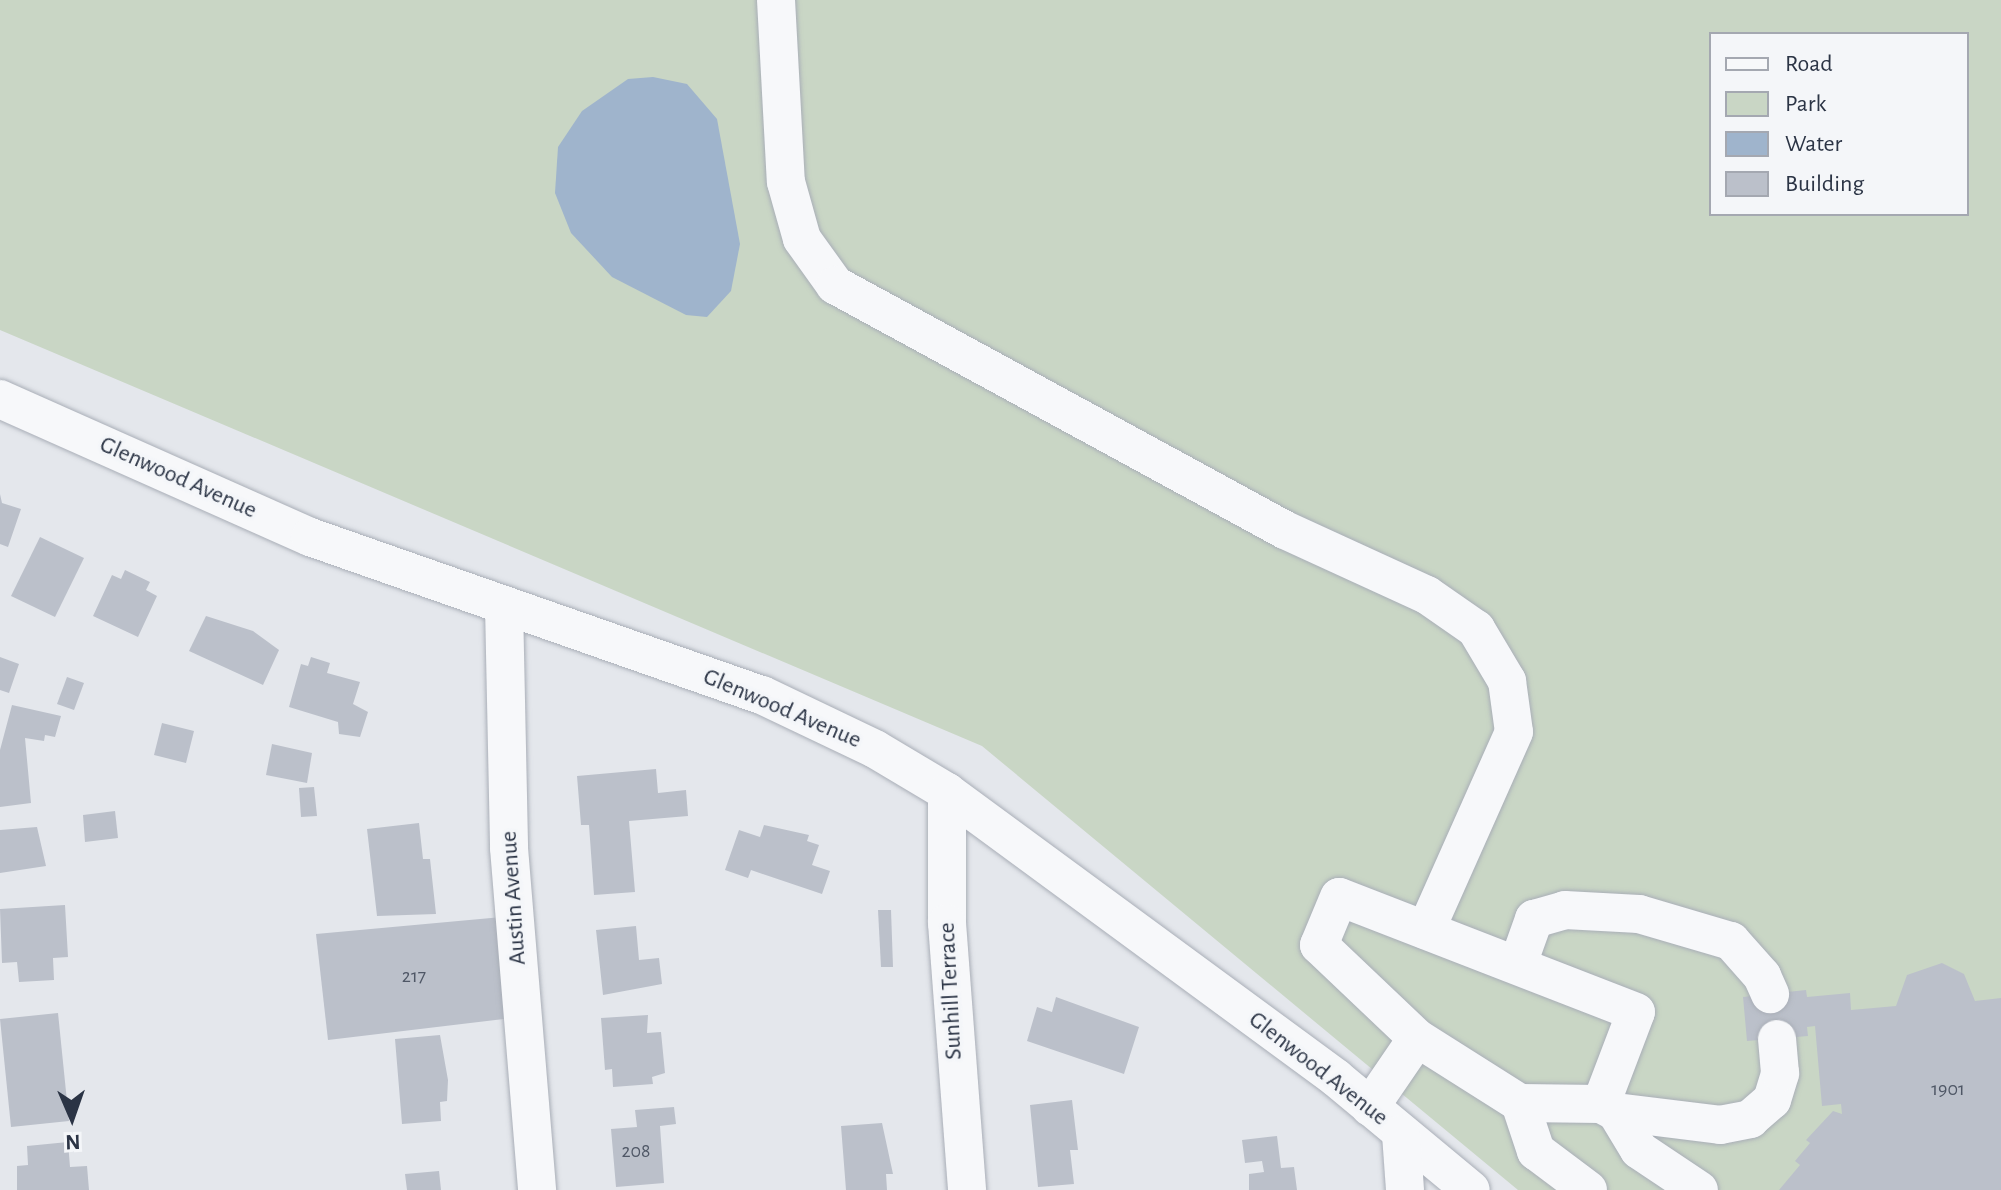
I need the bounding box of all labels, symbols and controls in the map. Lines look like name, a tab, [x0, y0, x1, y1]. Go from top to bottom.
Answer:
legend	[1709, 32, 1969, 216]
text: Road	[1785, 52, 1833, 76]
text: Park	[1785, 92, 1826, 116]
text: Water	[1785, 132, 1842, 156]
text: Building	[1785, 172, 1864, 196]
street label: Glenwood Avenue	[95, 431, 261, 525]
street label: Glenwood Avenue	[699, 663, 865, 755]
street label: Austin Avenue	[495, 830, 533, 966]
street label: Sunhill Terrace	[933, 921, 969, 1061]
house number: 217	[402, 964, 426, 988]
street label: Glenwood Avenue	[1243, 1006, 1393, 1132]
house number: 1901	[1931, 1077, 1965, 1101]
north arrow	[32, 1078, 112, 1158]
text: N	[65, 1131, 81, 1153]
house number: 208	[621, 1139, 651, 1163]

